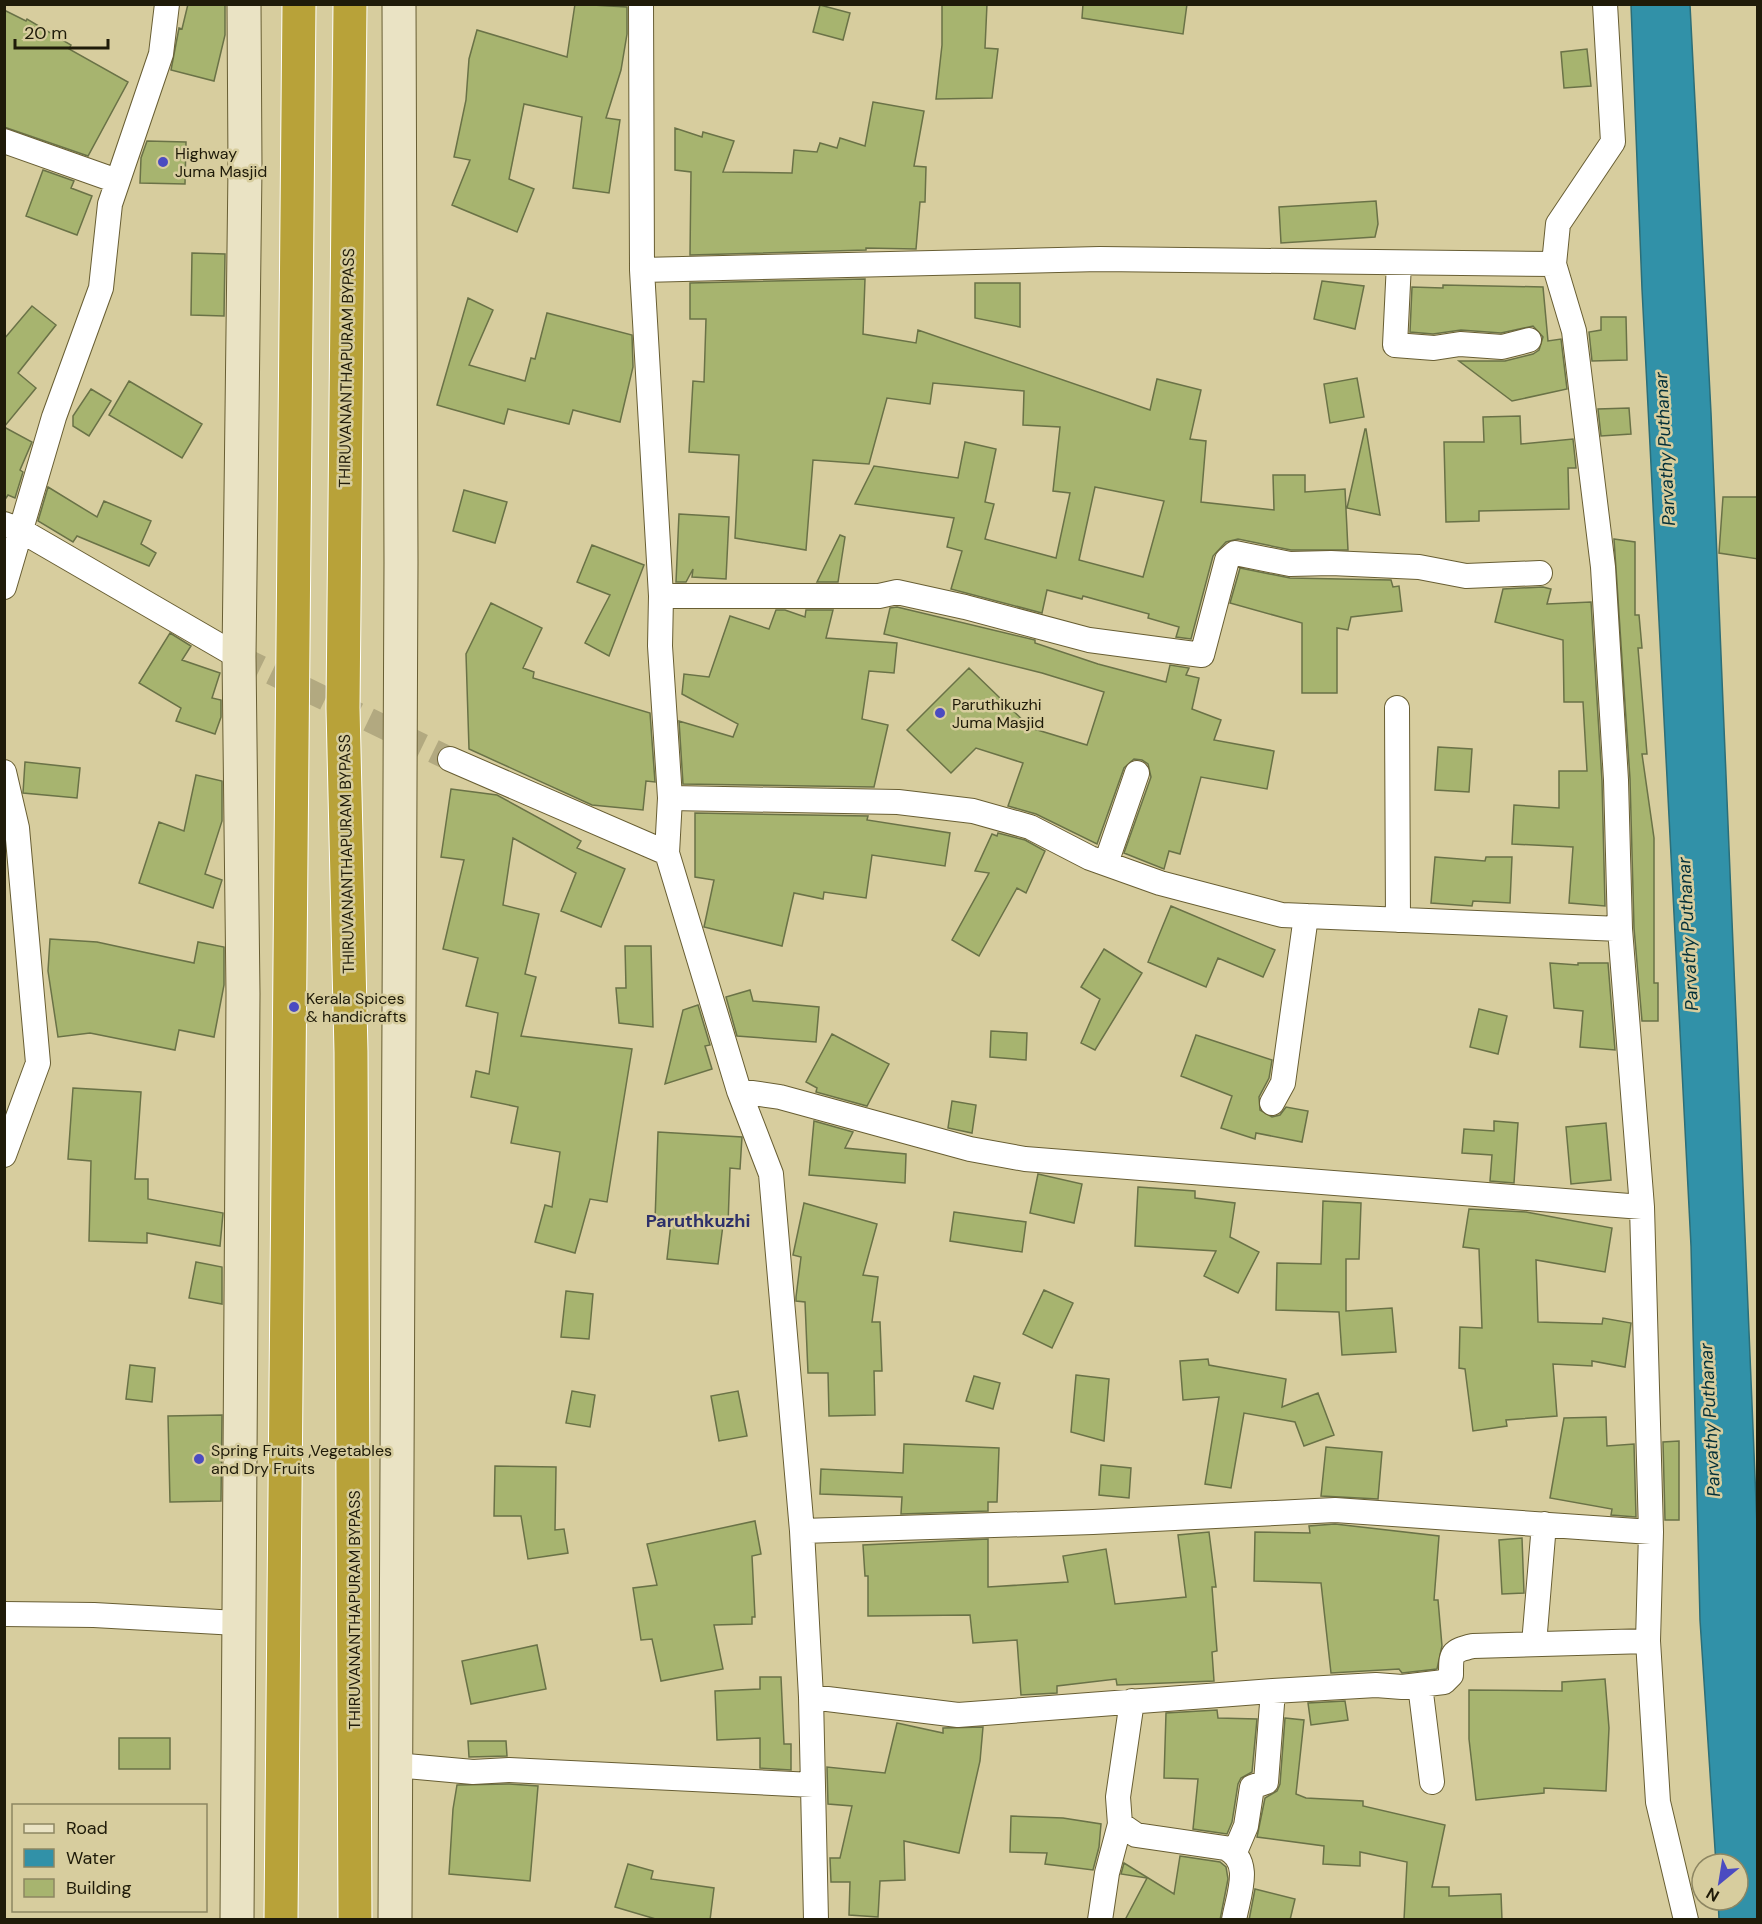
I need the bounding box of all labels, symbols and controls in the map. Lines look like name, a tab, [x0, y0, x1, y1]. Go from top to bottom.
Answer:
scale bar	[15, 12, 108, 50]
text: 20 m	[24, 21, 67, 45]
place label: Highway Juma Masjid	[175, 143, 267, 182]
marker: Highway Juma Masjid	[156, 155, 170, 169]
street label: THIRUVANANTHAPURAM BYPASS	[334, 248, 359, 488]
water label: Parvathy Puthanar	[1649, 370, 1681, 526]
place label: Paruthikuzhi Juma Masjid	[952, 694, 1044, 733]
marker: Paruthikuzhi Juma Masjid	[933, 706, 947, 720]
street label: THIRUVANANTHAPURAM BYPASS	[334, 734, 359, 974]
water label: Parvathy Puthanar	[1672, 855, 1704, 1011]
place label: Kerala Spices & handicrafts	[306, 988, 406, 1027]
marker: Kerala Spices & handicrafts	[287, 1000, 301, 1014]
district label: Paruthkuzhi	[646, 1209, 750, 1233]
water label: Parvathy Puthanar	[1694, 1341, 1726, 1497]
place label: Spring Fruits ,Vegetables and Dry Fruits	[211, 1440, 392, 1479]
marker: Spring Fruits ,Vegetables and Dry Fruits	[192, 1452, 206, 1466]
street label: THIRUVANANTHAPURAM BYPASS	[344, 1490, 365, 1730]
legend	[12, 1804, 207, 1912]
text: Road	[66, 1816, 108, 1840]
text: Water	[66, 1846, 116, 1870]
north arrow	[1690, 1852, 1750, 1912]
text: Building	[66, 1876, 131, 1900]
text: N	[1702, 1883, 1723, 1907]

